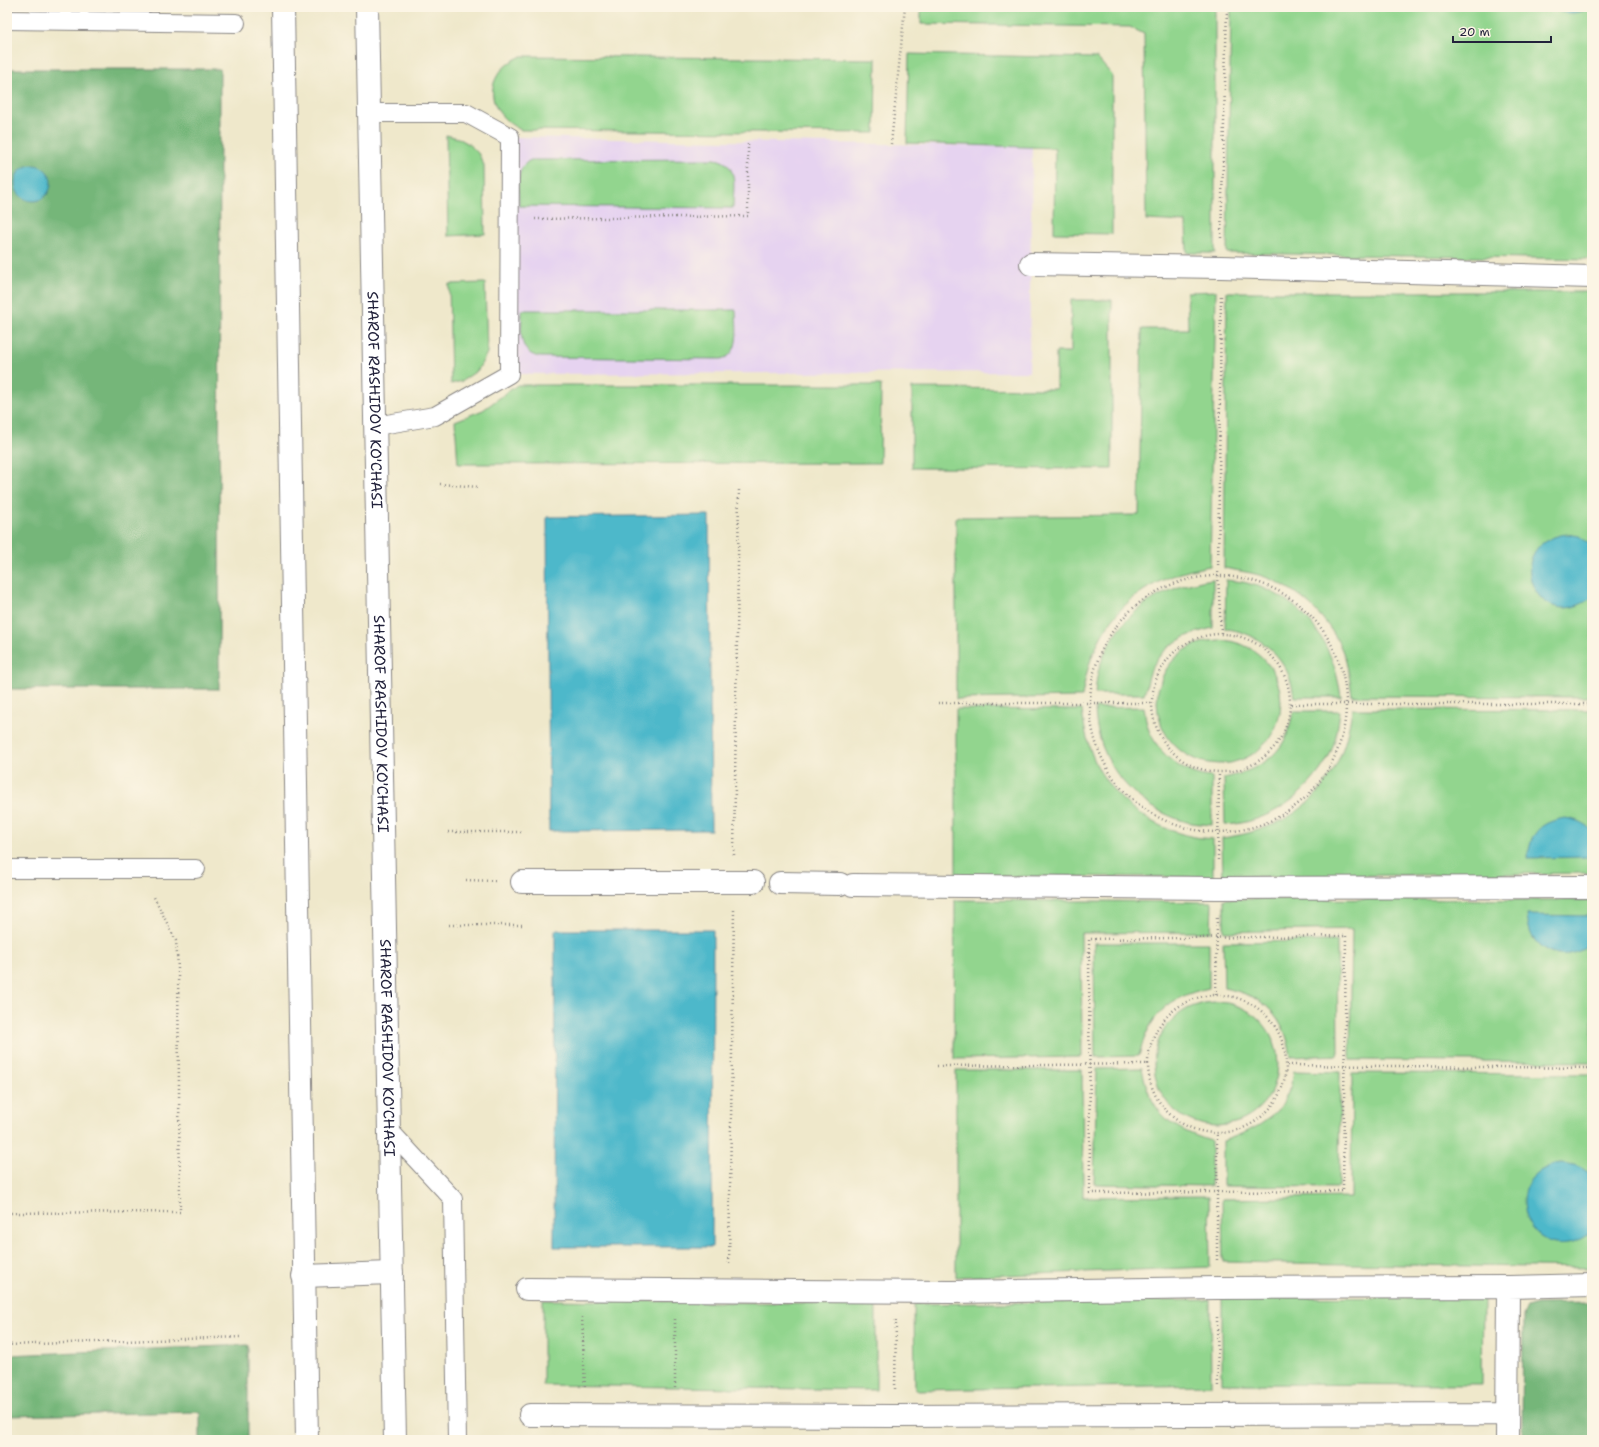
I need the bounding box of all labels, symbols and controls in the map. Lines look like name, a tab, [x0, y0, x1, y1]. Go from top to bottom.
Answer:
scale bar	[1453, 18, 1551, 44]
text: 20 m	[1459, 24, 1490, 40]
street label: SHAROF RASHIDOV KO'CHASI	[363, 291, 387, 509]
street label: SHAROF RASHIDOV KO'CHASI	[369, 615, 393, 833]
street label: SHAROF RASHIDOV KO'CHASI	[375, 939, 399, 1157]

